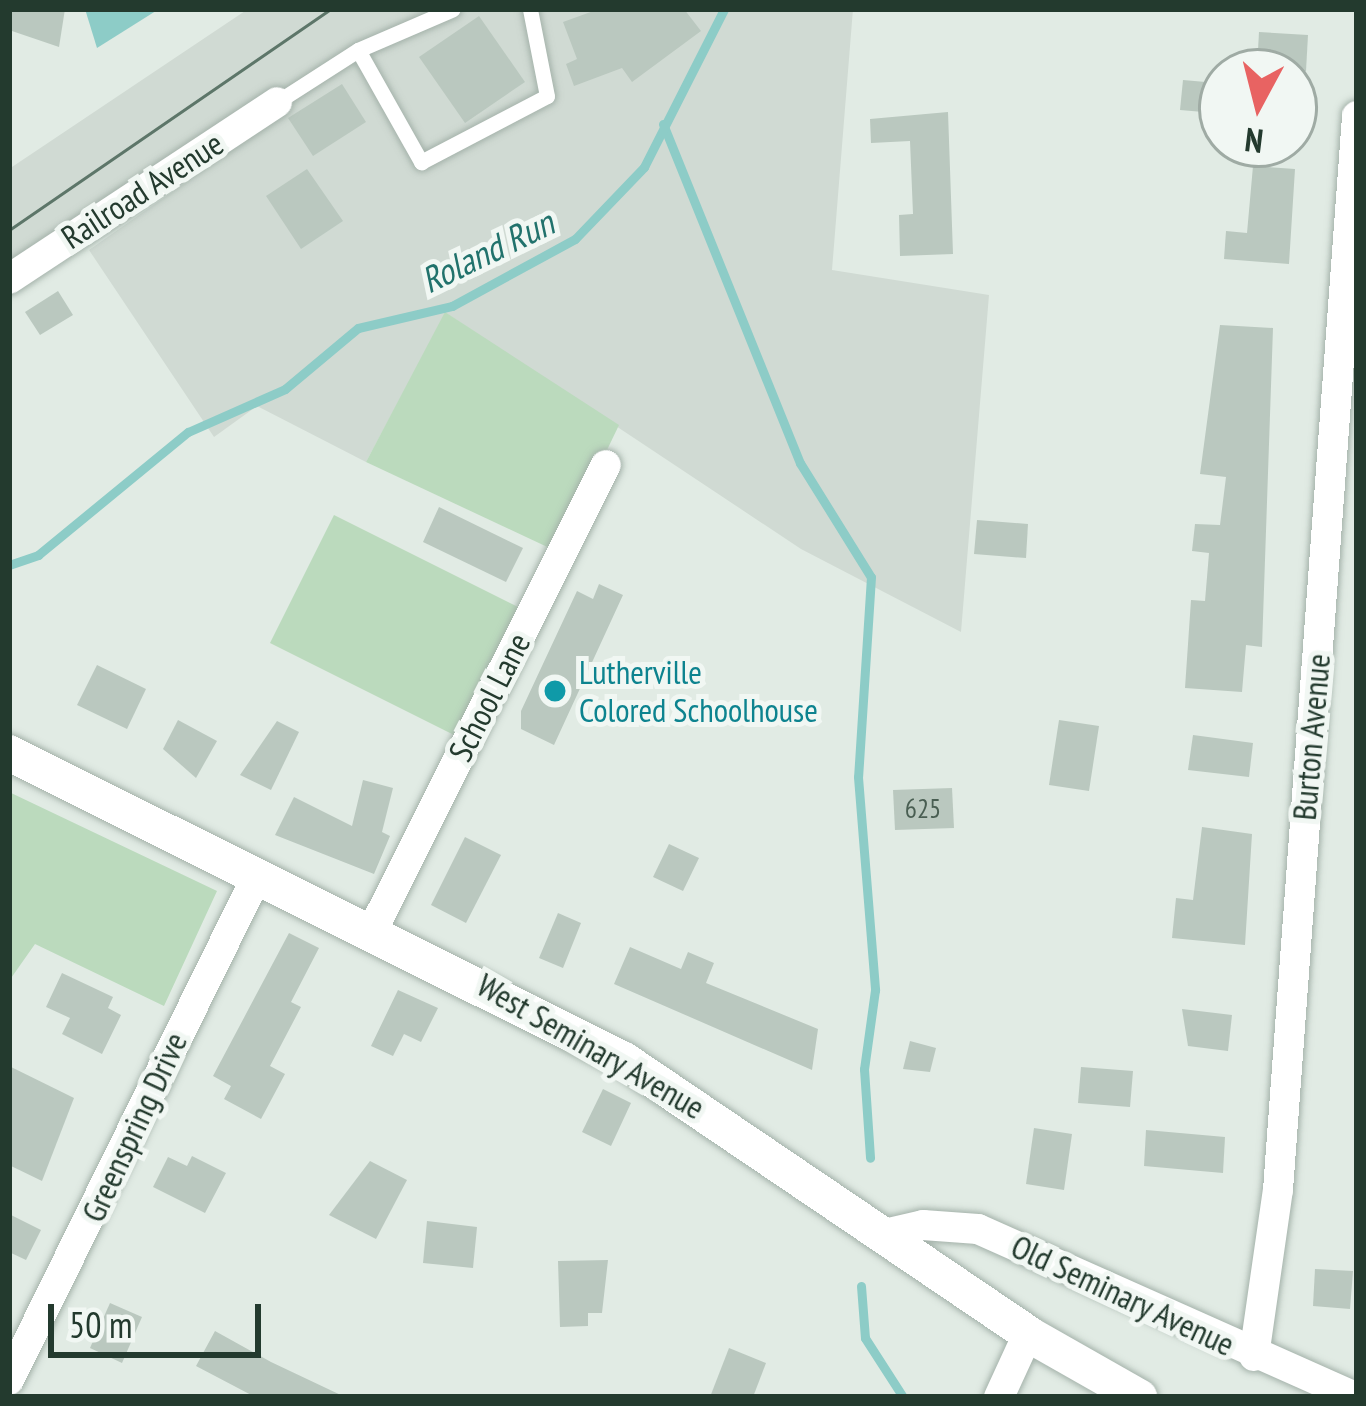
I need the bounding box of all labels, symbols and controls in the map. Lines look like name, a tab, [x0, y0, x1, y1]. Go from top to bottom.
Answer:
north arrow	[1198, 48, 1318, 168]
text: N	[1242, 119, 1265, 164]
street label: Railroad Avenue	[54, 123, 230, 257]
water label: Roland Run	[414, 200, 560, 302]
street label: School Lane	[440, 626, 538, 768]
place label: Lutherville Colored Schoolhouse	[579, 652, 818, 730]
street label: Burton Avenue	[1284, 652, 1338, 822]
marker: Lutherville Colored Schoolhouse	[542, 678, 568, 704]
house number: 625	[905, 793, 941, 825]
street label: West Seminary Avenue	[469, 964, 713, 1128]
street label: Greenspring Drive	[73, 1026, 195, 1228]
street label: Old Seminary Avenue	[1004, 1226, 1242, 1364]
scale bar	[54, 1280, 267, 1354]
text: 50 m	[69, 1301, 132, 1348]

